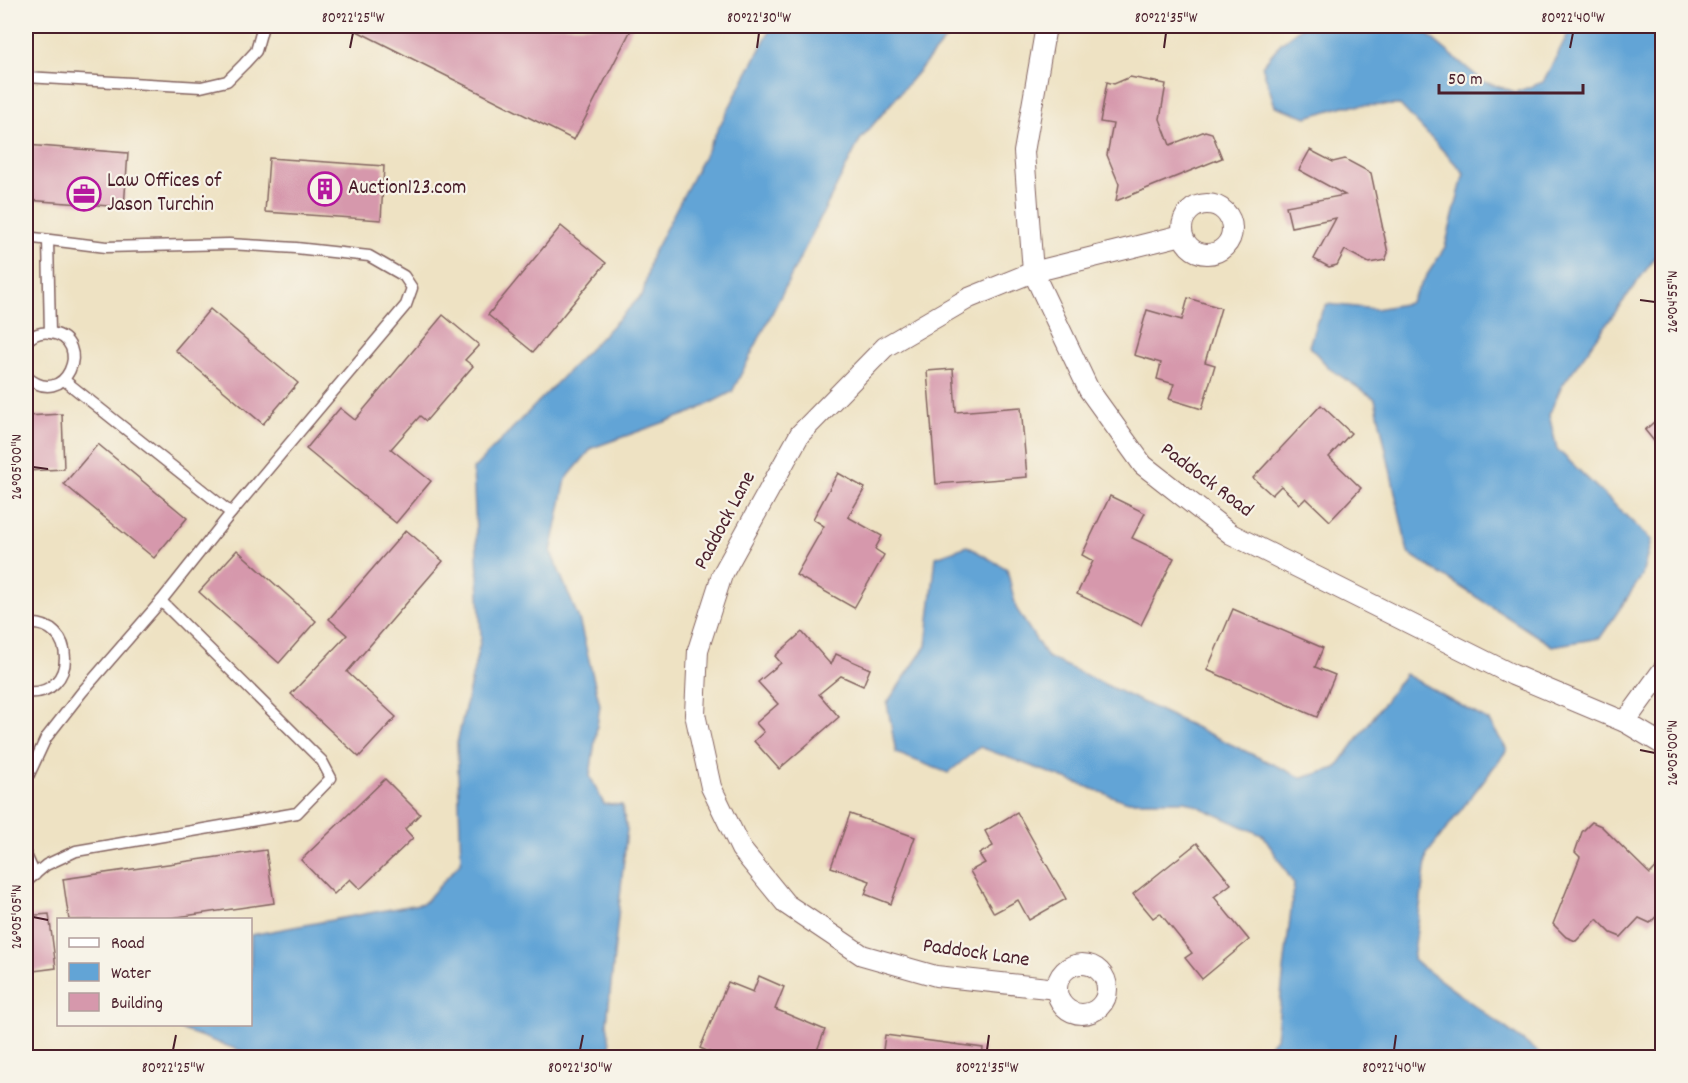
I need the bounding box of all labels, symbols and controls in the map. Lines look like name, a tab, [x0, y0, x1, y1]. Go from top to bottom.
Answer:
text: 80°22'25"W	[322, 8, 385, 30]
text: 80°22'30"W	[727, 8, 791, 30]
text: 80°22'35"W	[1135, 8, 1198, 30]
text: 80°22'40"W	[1541, 8, 1605, 30]
scale bar	[1439, 57, 1583, 95]
text: 50 m	[1448, 68, 1483, 93]
place label: Law Offices of Jason Turchin	[107, 167, 222, 221]
building icon: Auction123.com	[307, 171, 343, 207]
place label: Auction123.com	[348, 174, 466, 204]
office icon: Law Offices of Jason Turchin	[66, 176, 102, 212]
text: 26°04'55"N	[1663, 271, 1685, 333]
text: 26°05'00"N	[7, 434, 29, 500]
street label: Paddock Road	[1153, 436, 1259, 526]
street label: Paddock Lane	[687, 466, 765, 576]
text: 26°05'00"N	[1663, 720, 1685, 786]
text: 26°05'05"N	[7, 885, 29, 949]
legend	[57, 918, 252, 1026]
text: Road	[111, 932, 145, 957]
street label: Paddock Lane	[921, 932, 1031, 976]
text: Water	[111, 962, 151, 987]
text: Building	[111, 992, 163, 1017]
text: 80°22'25"W	[142, 1058, 205, 1080]
text: 80°22'30"W	[548, 1058, 612, 1080]
text: 80°22'35"W	[956, 1058, 1019, 1080]
text: 80°22'40"W	[1362, 1058, 1426, 1080]

